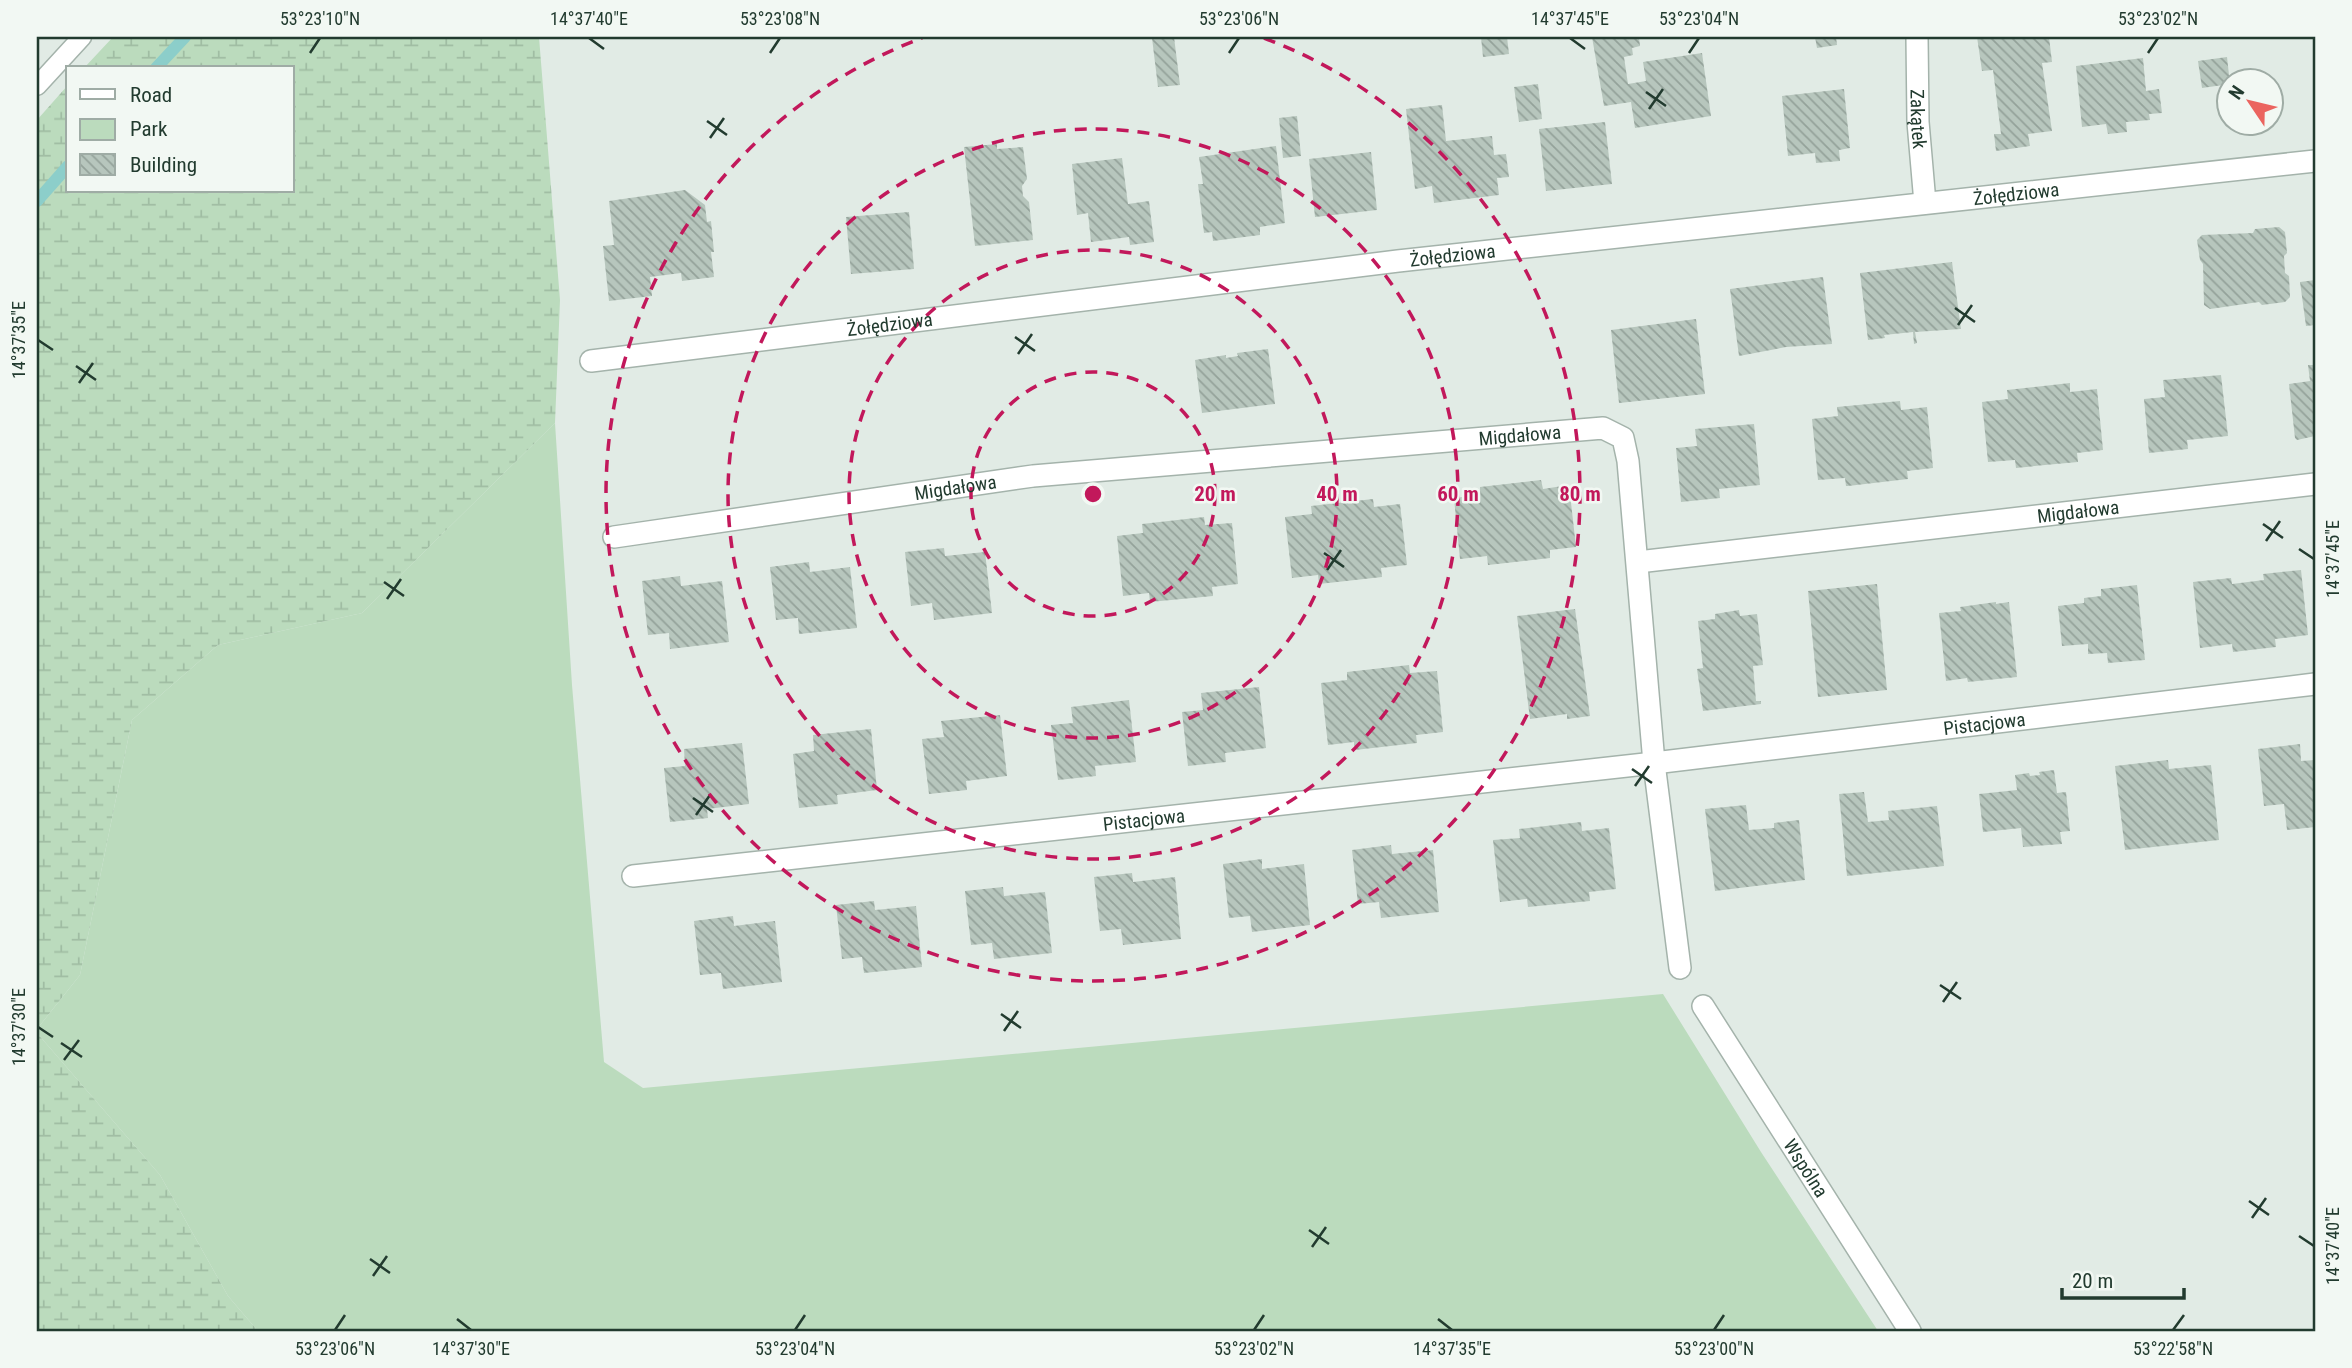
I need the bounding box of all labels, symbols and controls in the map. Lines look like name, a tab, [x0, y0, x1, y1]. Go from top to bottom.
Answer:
text: 53°23'10"N	[280, 8, 360, 29]
text: 14°37'40"E	[550, 8, 628, 29]
text: 53°23'08"N	[740, 8, 820, 29]
text: 53°23'06"N	[1199, 8, 1279, 29]
text: 14°37'45"E	[1531, 8, 1609, 29]
text: 53°23'04"N	[1659, 8, 1739, 29]
text: 53°23'02"N	[2118, 8, 2198, 29]
legend	[66, 66, 294, 192]
north arrow	[2216, 66, 2286, 136]
text: N	[2224, 81, 2249, 104]
text: Road	[130, 83, 172, 107]
street label: Zakątek	[1906, 89, 1932, 150]
text: Park	[130, 117, 168, 141]
text: Building	[130, 153, 197, 177]
street label: Żołędziowa	[1972, 177, 2060, 210]
street label: Żołędziowa	[1408, 239, 1497, 271]
text: 14°37'35"E	[8, 301, 29, 379]
street label: Żołędziowa	[846, 307, 934, 341]
street label: Migdałowa	[1478, 420, 1562, 450]
street label: Migdałowa	[913, 470, 998, 505]
centre of rings	[1081, 482, 1105, 506]
text: 20 m	[1194, 482, 1236, 506]
text: 40 m	[1316, 482, 1358, 506]
text: 60 m	[1437, 482, 1479, 506]
text: 80 m	[1559, 482, 1601, 506]
street label: Migdałowa	[2036, 495, 2120, 527]
text: 14°37'45"E	[2322, 520, 2343, 598]
street label: Pistacjowa	[1942, 707, 2027, 740]
street label: Pistacjowa	[1102, 803, 1186, 835]
text: 14°37'30"E	[8, 988, 29, 1066]
street label: Wspólna	[1779, 1134, 1833, 1201]
text: 14°37'40"E	[2322, 1207, 2343, 1285]
scale bar	[2062, 1256, 2184, 1300]
text: 20 m	[2072, 1269, 2113, 1293]
text: 53°23'06"N	[295, 1338, 375, 1359]
text: 14°37'30"E	[432, 1338, 510, 1359]
text: 53°23'04"N	[755, 1338, 835, 1359]
text: 53°23'02"N	[1214, 1338, 1294, 1359]
text: 14°37'35"E	[1413, 1338, 1491, 1359]
text: 53°23'00"N	[1674, 1338, 1754, 1359]
text: 53°22'58"N	[2133, 1338, 2213, 1359]

